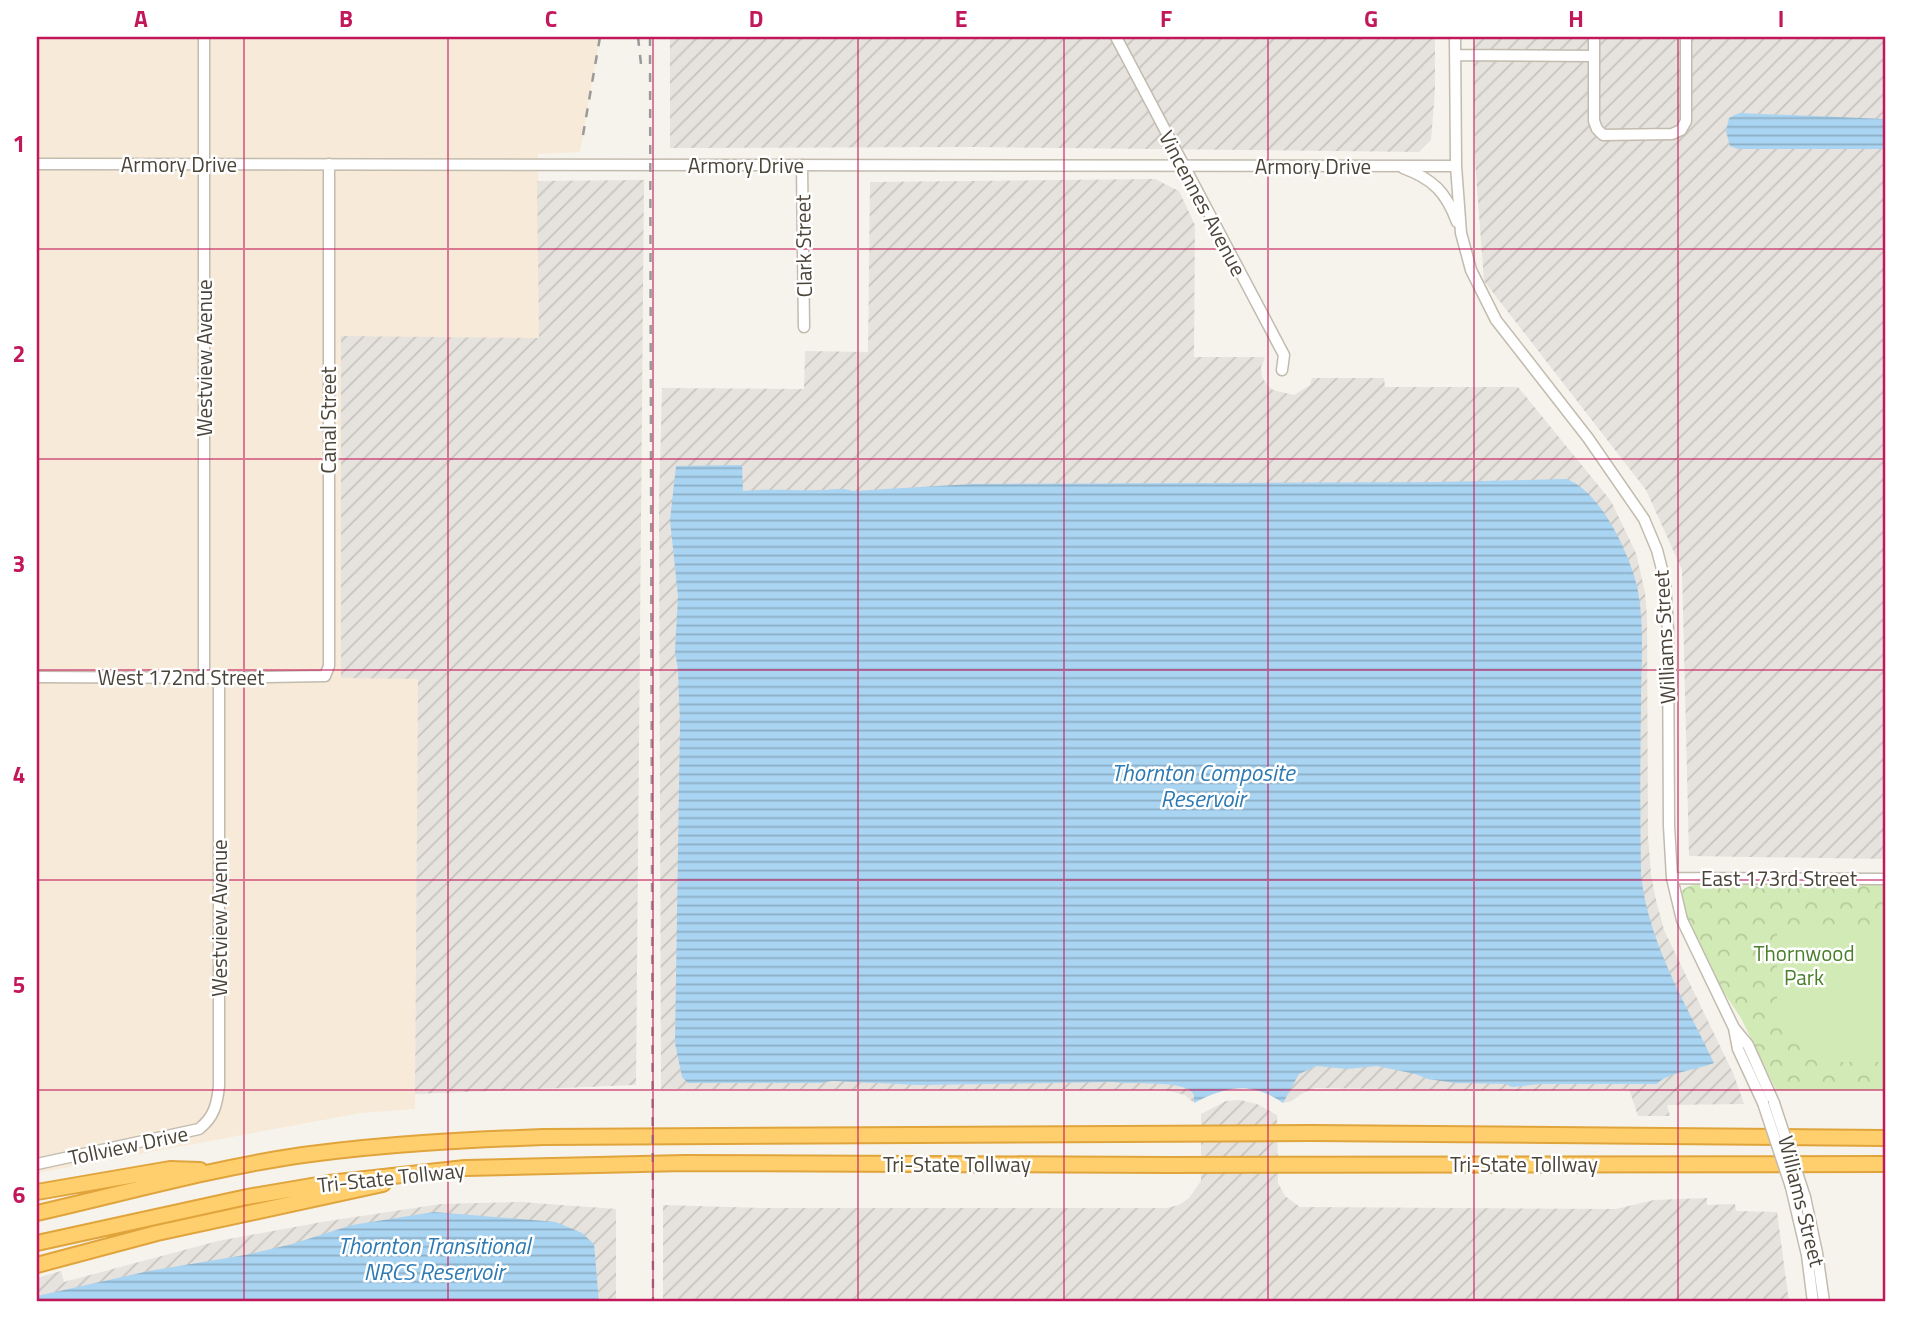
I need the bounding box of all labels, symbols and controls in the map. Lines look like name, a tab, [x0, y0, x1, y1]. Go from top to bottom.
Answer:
text: A	[134, 1, 148, 36]
text: B	[339, 1, 353, 36]
text: C	[545, 1, 557, 36]
text: D	[749, 1, 763, 36]
text: E	[955, 1, 967, 36]
text: F	[1160, 1, 1172, 36]
text: G	[1364, 1, 1378, 36]
text: H	[1568, 1, 1584, 36]
text: I	[1778, 1, 1784, 36]
street label: Vincennes Avenue	[1151, 124, 1255, 282]
text: 1	[13, 126, 25, 161]
street label: Armory Drive	[121, 148, 237, 180]
street label: Armory Drive	[688, 149, 804, 181]
street label: Armory Drive	[1255, 150, 1371, 182]
street label: Clark Street	[786, 194, 820, 298]
street label: Westview Avenue	[188, 279, 220, 437]
text: 2	[13, 336, 25, 371]
street label: Canal Street	[312, 366, 344, 474]
text: 3	[13, 546, 25, 581]
street label: Williams Street	[1644, 569, 1683, 705]
street label: West 172nd Street	[98, 661, 265, 693]
water label: Thornton Composite Reservoir	[1111, 755, 1296, 816]
text: 4	[13, 757, 25, 792]
street label: Westview Avenue	[203, 839, 235, 997]
street label: East 173rd Street	[1701, 862, 1858, 894]
park label: Thornwood Park	[1753, 937, 1855, 993]
text: 5	[13, 967, 25, 1002]
street label: Tollview Drive	[65, 1117, 191, 1173]
street label: Williams Street	[1770, 1132, 1834, 1271]
street label: Tri-State Tollway	[883, 1148, 1031, 1180]
street label: Tri-State Tollway	[1450, 1148, 1598, 1180]
street label: Tri-State Tollway	[316, 1153, 466, 1201]
text: 6	[13, 1177, 26, 1212]
water label: Thornton Transitional NRCS Reservoir	[338, 1228, 533, 1289]

